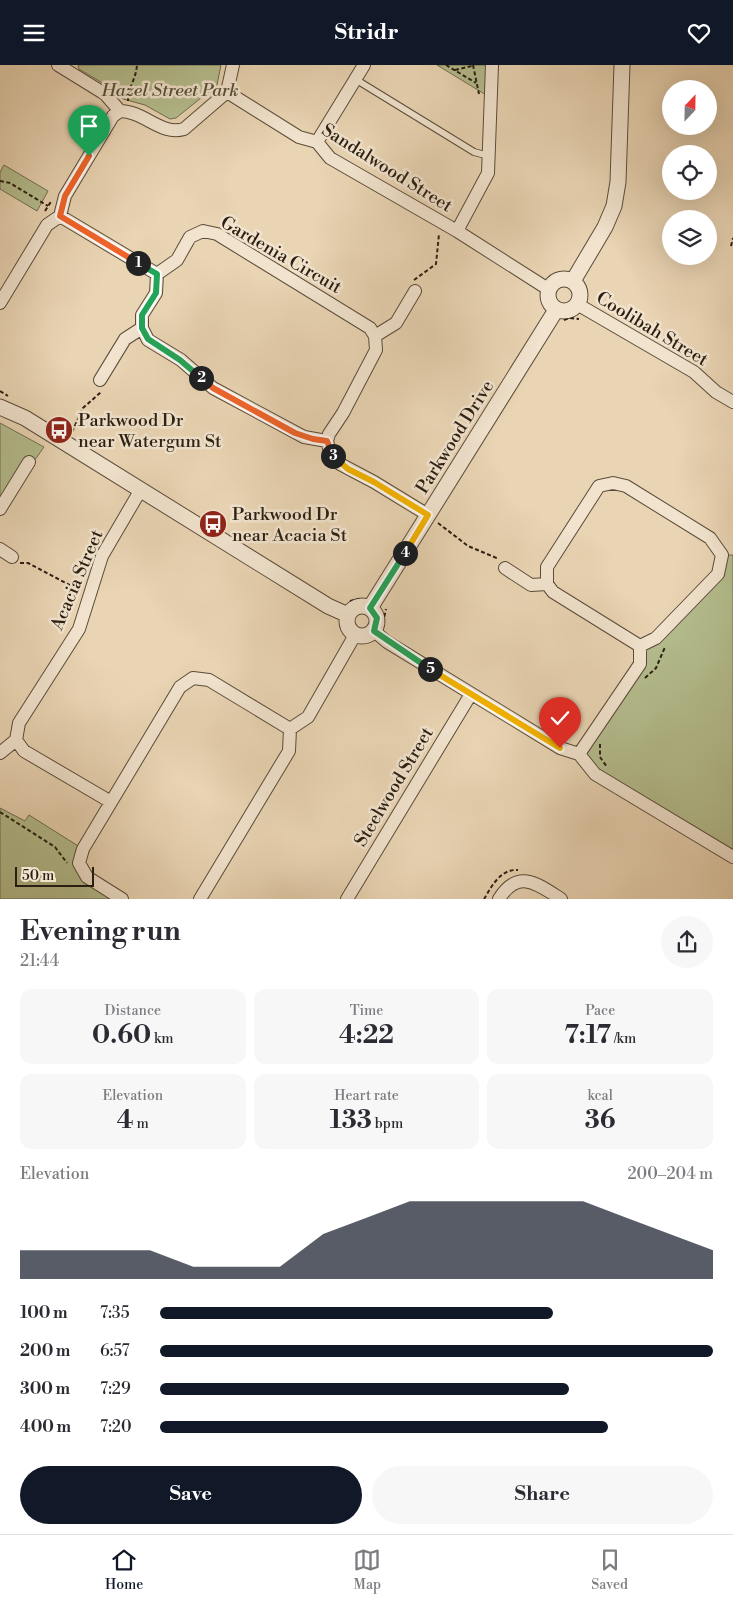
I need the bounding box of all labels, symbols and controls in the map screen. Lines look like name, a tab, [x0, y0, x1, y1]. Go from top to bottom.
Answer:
icon: menu	[20, 19, 48, 47]
text: Stridr	[334, 19, 399, 46]
icon: heart	[685, 19, 713, 47]
park label: Hazel Street Park	[100, 79, 239, 102]
north arrow	[662, 80, 718, 135]
map controls	[662, 80, 717, 265]
pin	[68, 105, 110, 156]
icon: arrive	[75, 112, 103, 140]
street label: Sandalwood Street	[317, 118, 457, 218]
button: locate	[662, 145, 717, 200]
button: layers	[662, 210, 717, 265]
street label: Gardenia Circuit	[216, 211, 346, 299]
pin: 1	[126, 251, 150, 275]
text: 1	[135, 254, 142, 272]
street label: Coolibah Street	[592, 287, 713, 372]
pin: 2	[188, 365, 214, 391]
text: 2	[197, 369, 206, 387]
street label: Parkwood Drive	[411, 376, 499, 498]
place label: Parkwood Dr near Watergum St	[78, 409, 222, 453]
bus stop icon: Parkwood Dr near Watergum St	[44, 415, 74, 445]
pin: 3	[320, 443, 346, 469]
text: 3	[329, 447, 338, 465]
place label: Parkwood Dr near Acacia St	[232, 503, 348, 547]
bus stop icon: Parkwood Dr near Acacia St	[198, 509, 228, 539]
street label: Acacia Street	[45, 526, 109, 635]
pin: 4	[392, 541, 418, 565]
text: 4	[401, 544, 410, 562]
pin: 5	[418, 657, 442, 681]
text: 5	[426, 660, 435, 678]
pin	[539, 697, 581, 748]
icon: check	[546, 704, 574, 732]
street label: Steelwood Street	[349, 723, 439, 851]
scale bar	[15, 864, 94, 887]
text: 50 m	[22, 867, 54, 885]
text: Evening run	[20, 914, 181, 949]
button: share	[661, 916, 713, 968]
text: 21:44	[20, 951, 59, 971]
text: Distance	[105, 1002, 161, 1020]
text: Time	[350, 1002, 383, 1020]
text: Pace	[585, 1002, 615, 1020]
text: 0.60	[92, 1020, 151, 1051]
text: 4:22	[339, 1020, 394, 1051]
text: 7:17	[564, 1020, 611, 1051]
text: km	[151, 1030, 174, 1048]
text: /km	[611, 1030, 636, 1048]
text: Elevation	[103, 1087, 163, 1105]
text: Heart rate	[334, 1087, 399, 1105]
text: kcal	[587, 1087, 613, 1105]
text: 4	[117, 1105, 134, 1136]
text: 133	[330, 1105, 372, 1136]
text: 36	[585, 1105, 616, 1136]
text: m	[134, 1115, 149, 1133]
text: bpm	[372, 1115, 403, 1133]
text: Elevation	[20, 1164, 89, 1184]
text: 200–204 m	[627, 1164, 713, 1184]
text: 100 m	[20, 1303, 68, 1323]
text: 7:35	[100, 1303, 130, 1323]
text: 200 m	[20, 1341, 70, 1361]
text: 6:57	[100, 1341, 130, 1361]
text: 300 m	[20, 1379, 70, 1399]
text: 7:29	[100, 1379, 131, 1399]
text: 400 m	[20, 1417, 71, 1437]
text: 7:20	[100, 1417, 132, 1437]
button: Save	[20, 1466, 362, 1524]
button: Share	[372, 1466, 713, 1524]
tab: Home	[105, 1546, 143, 1594]
tab: Map	[353, 1546, 381, 1594]
tab: Saved	[591, 1546, 628, 1594]

